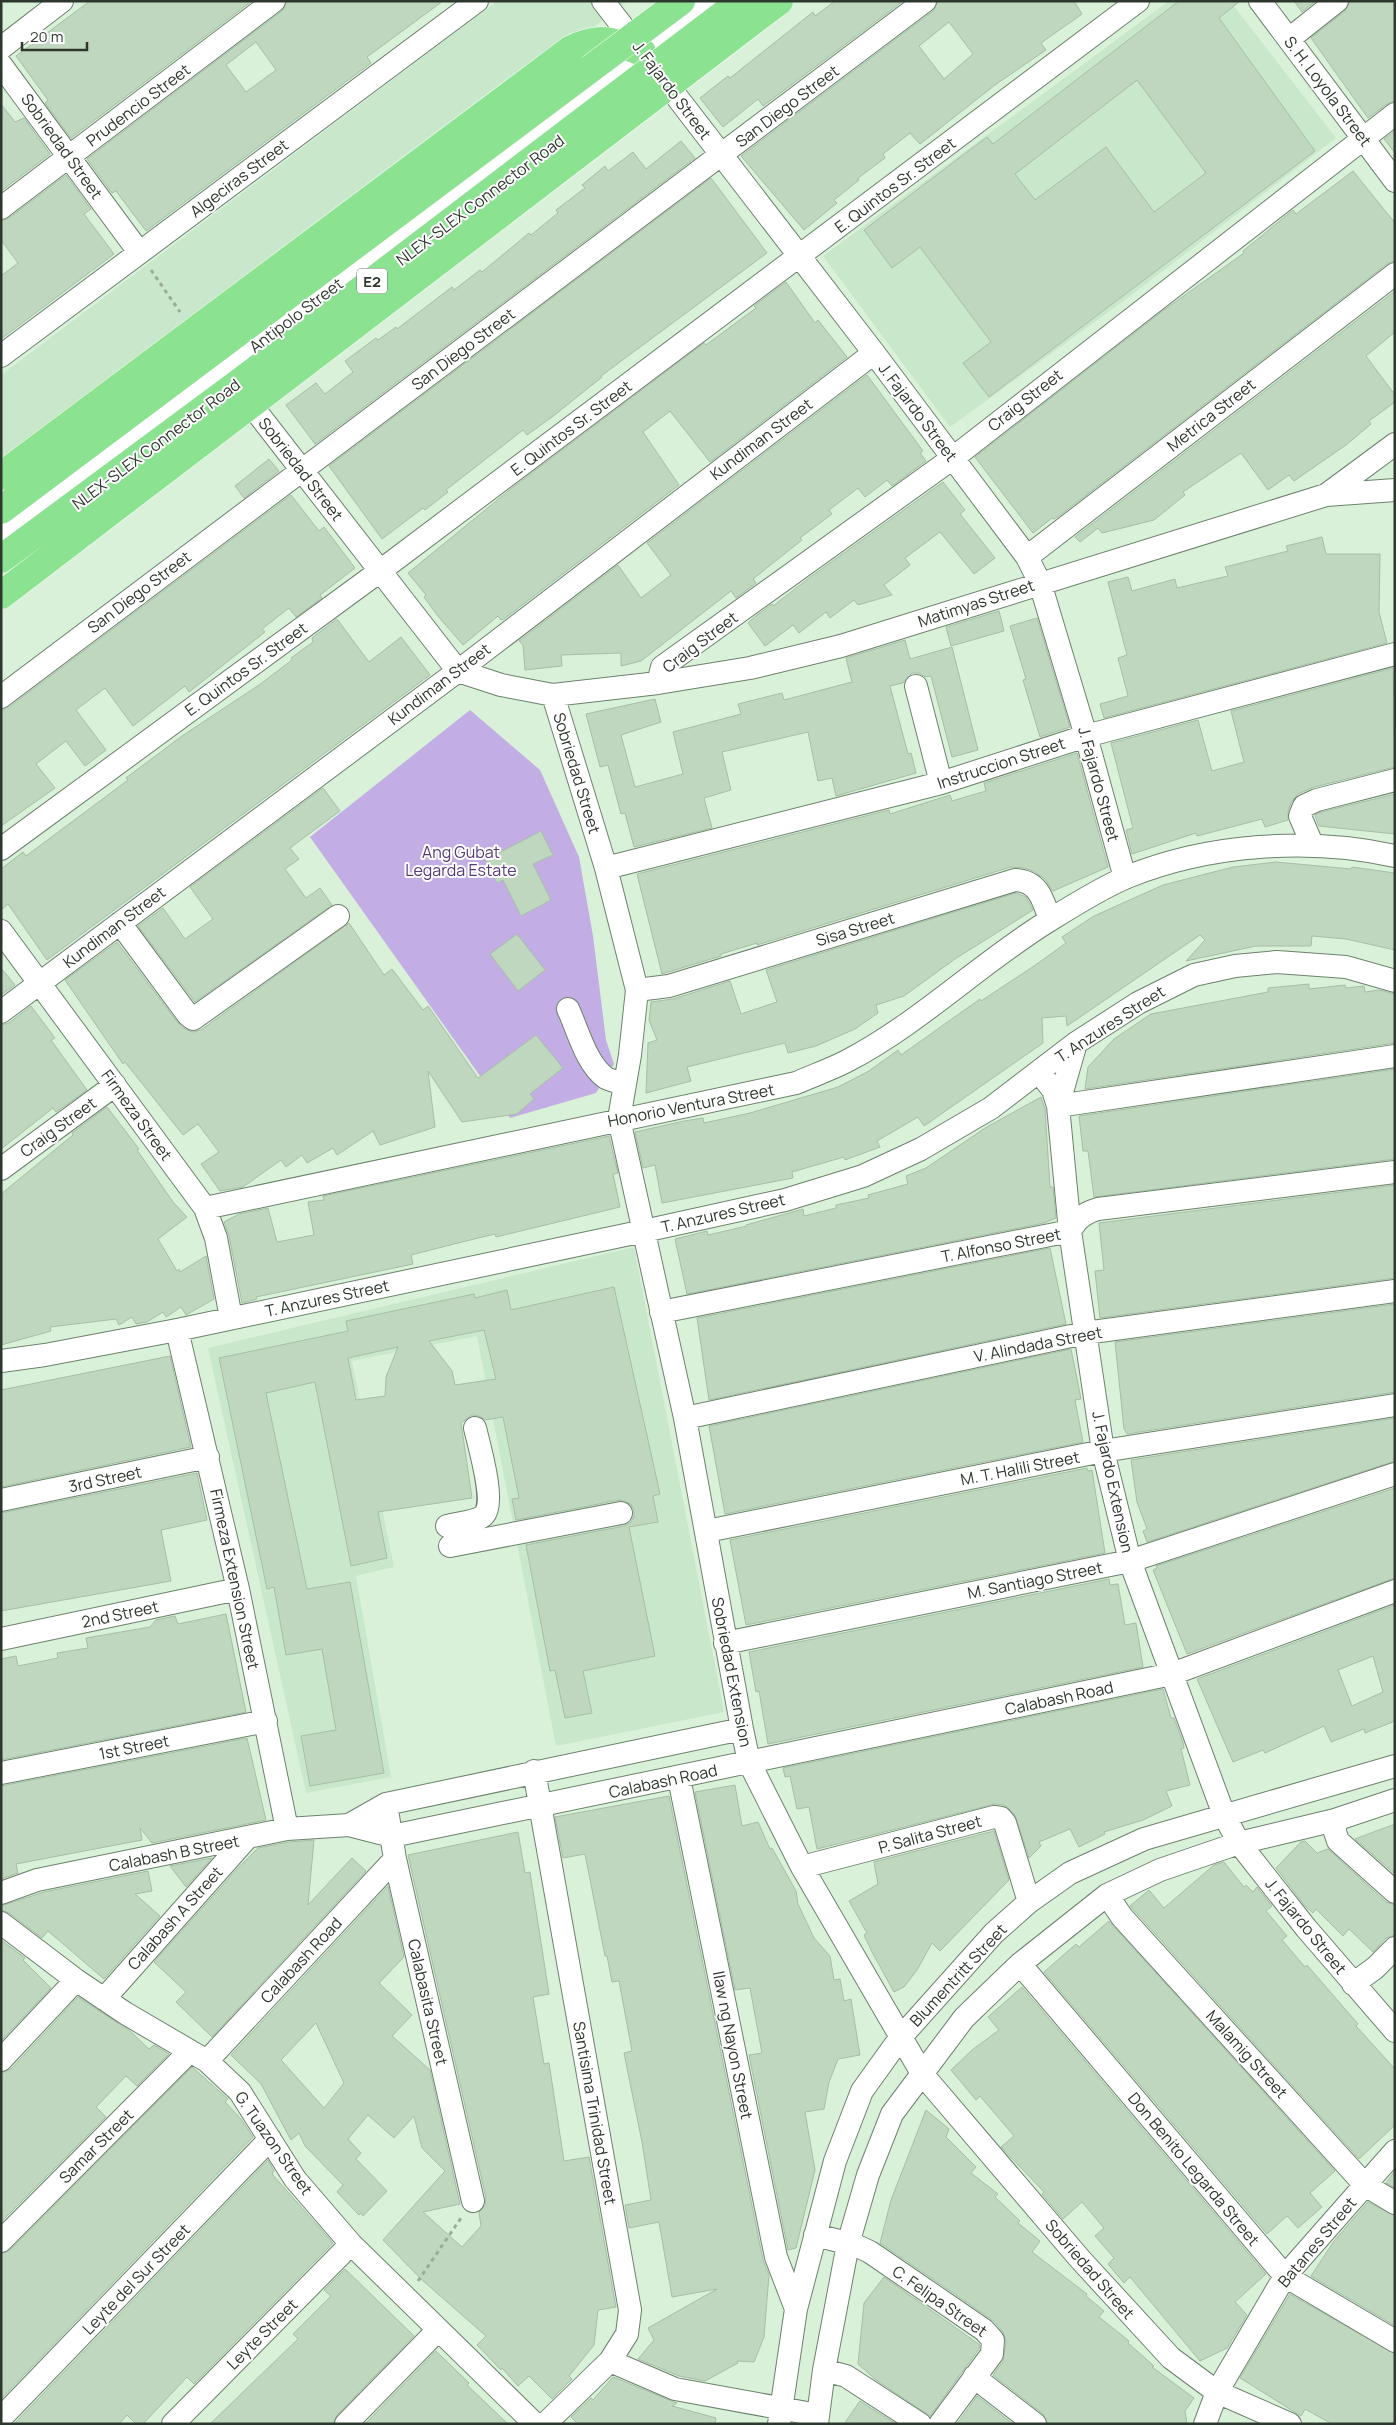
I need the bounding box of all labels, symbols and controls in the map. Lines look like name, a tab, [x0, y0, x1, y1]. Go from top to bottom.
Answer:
scale bar	[22, 20, 88, 52]
text: 20 m	[30, 26, 63, 47]
street label: S. H. Loyola Street	[1279, 31, 1377, 151]
street label: J. Fajardo Street	[628, 36, 716, 144]
street label: Prudencio Street	[81, 59, 195, 151]
street label: San Diego Street	[731, 60, 843, 152]
street label: Sobriedad Street	[16, 89, 108, 203]
street label: NLEX-SLEX Connector Road	[391, 129, 569, 271]
street label: E. Quintos Sr. Street	[830, 132, 960, 238]
street label: Algeciras Street	[185, 134, 293, 222]
road number: E2	[357, 268, 387, 294]
street label: Antipolo Street	[245, 272, 347, 358]
street label: San Diego Street	[407, 303, 519, 395]
street label: J. Fajardo Street	[874, 358, 962, 466]
street label: Craig Street	[983, 364, 1067, 436]
street label: NLEX-SLEX Connector Road	[67, 373, 245, 515]
street label: Metrica Street	[1162, 374, 1260, 456]
street label: E. Quintos Sr. Street	[506, 375, 636, 481]
street label: Kundiman Street	[705, 393, 817, 485]
street label: Sobriedad Street	[254, 413, 348, 525]
street label: San Diego Street	[83, 546, 195, 638]
street label: Matimyas Street	[915, 574, 1037, 632]
street label: Craig Street	[658, 606, 742, 678]
street label: E. Quintos Sr. Street	[180, 617, 312, 721]
street label: Kundiman Street	[383, 638, 495, 730]
street label: Sobriedad Street	[548, 710, 606, 836]
street label: J. Fajardo Street	[1073, 724, 1125, 844]
street label: Instruccion Street	[934, 732, 1068, 794]
park label: Ang Gubat Legarda Estate	[405, 841, 517, 881]
street label: Kundiman Street	[58, 881, 170, 973]
street label: Sisa Street	[813, 907, 897, 951]
street label: T. Anzures Street	[1051, 980, 1169, 1068]
street label: Firmeza Street	[97, 1065, 177, 1165]
street label: Honorio Ventura Street	[606, 1078, 776, 1132]
street label: Craig Street	[15, 1092, 101, 1162]
street label: T. Anzures Street	[659, 1188, 787, 1238]
street label: T. Alfonso Street	[939, 1223, 1063, 1267]
street label: T. Anzures Street	[263, 1274, 391, 1322]
street label: V. Alindada Street	[972, 1321, 1104, 1367]
street label: J. Fajardo Extension	[1087, 1409, 1139, 1555]
street label: M. T. Halili Street	[959, 1446, 1081, 1490]
street label: 3rd Street	[66, 1461, 144, 1497]
street label: Firmeza Extension Street	[205, 1487, 265, 1671]
street label: M. Santiago Street	[966, 1556, 1104, 1604]
street label: 2nd Street	[79, 1595, 161, 1633]
street label: Sobriedad Extension	[707, 1595, 757, 1749]
street label: Calabash Road	[1003, 1676, 1115, 1720]
street label: 1st Street	[97, 1729, 171, 1765]
street label: Calabash Road	[607, 1759, 719, 1803]
street label: P. Salita Street	[876, 1810, 984, 1858]
street label: Calabash B Street	[107, 1830, 241, 1876]
street label: Calabash A Street	[122, 1861, 228, 1975]
street label: J. Fajardo Street	[1260, 1873, 1352, 1979]
street label: Calabash Road	[255, 1912, 347, 2008]
street label: Blumentritt Street	[905, 1919, 1011, 2031]
street label: Calabasita Street	[403, 1937, 453, 2067]
street label: Ilaw ng Nayon Street	[708, 1969, 758, 2121]
street label: Malamig Street	[1201, 2005, 1293, 2103]
street label: Santisima Trinidad Street	[568, 2020, 622, 2206]
street label: G. Tuazon Street	[230, 2087, 318, 2199]
street label: Don Benito Legarda Street	[1123, 2088, 1265, 2250]
street label: Samar Street	[54, 2104, 138, 2188]
street label: Batanes Street	[1273, 2192, 1361, 2292]
street label: Sobriedad Street	[1040, 2214, 1140, 2324]
street label: Leyte del Sur Street	[77, 2219, 195, 2339]
street label: C. Felipa Street	[888, 2260, 992, 2342]
street label: Leyte Street	[222, 2294, 302, 2374]

